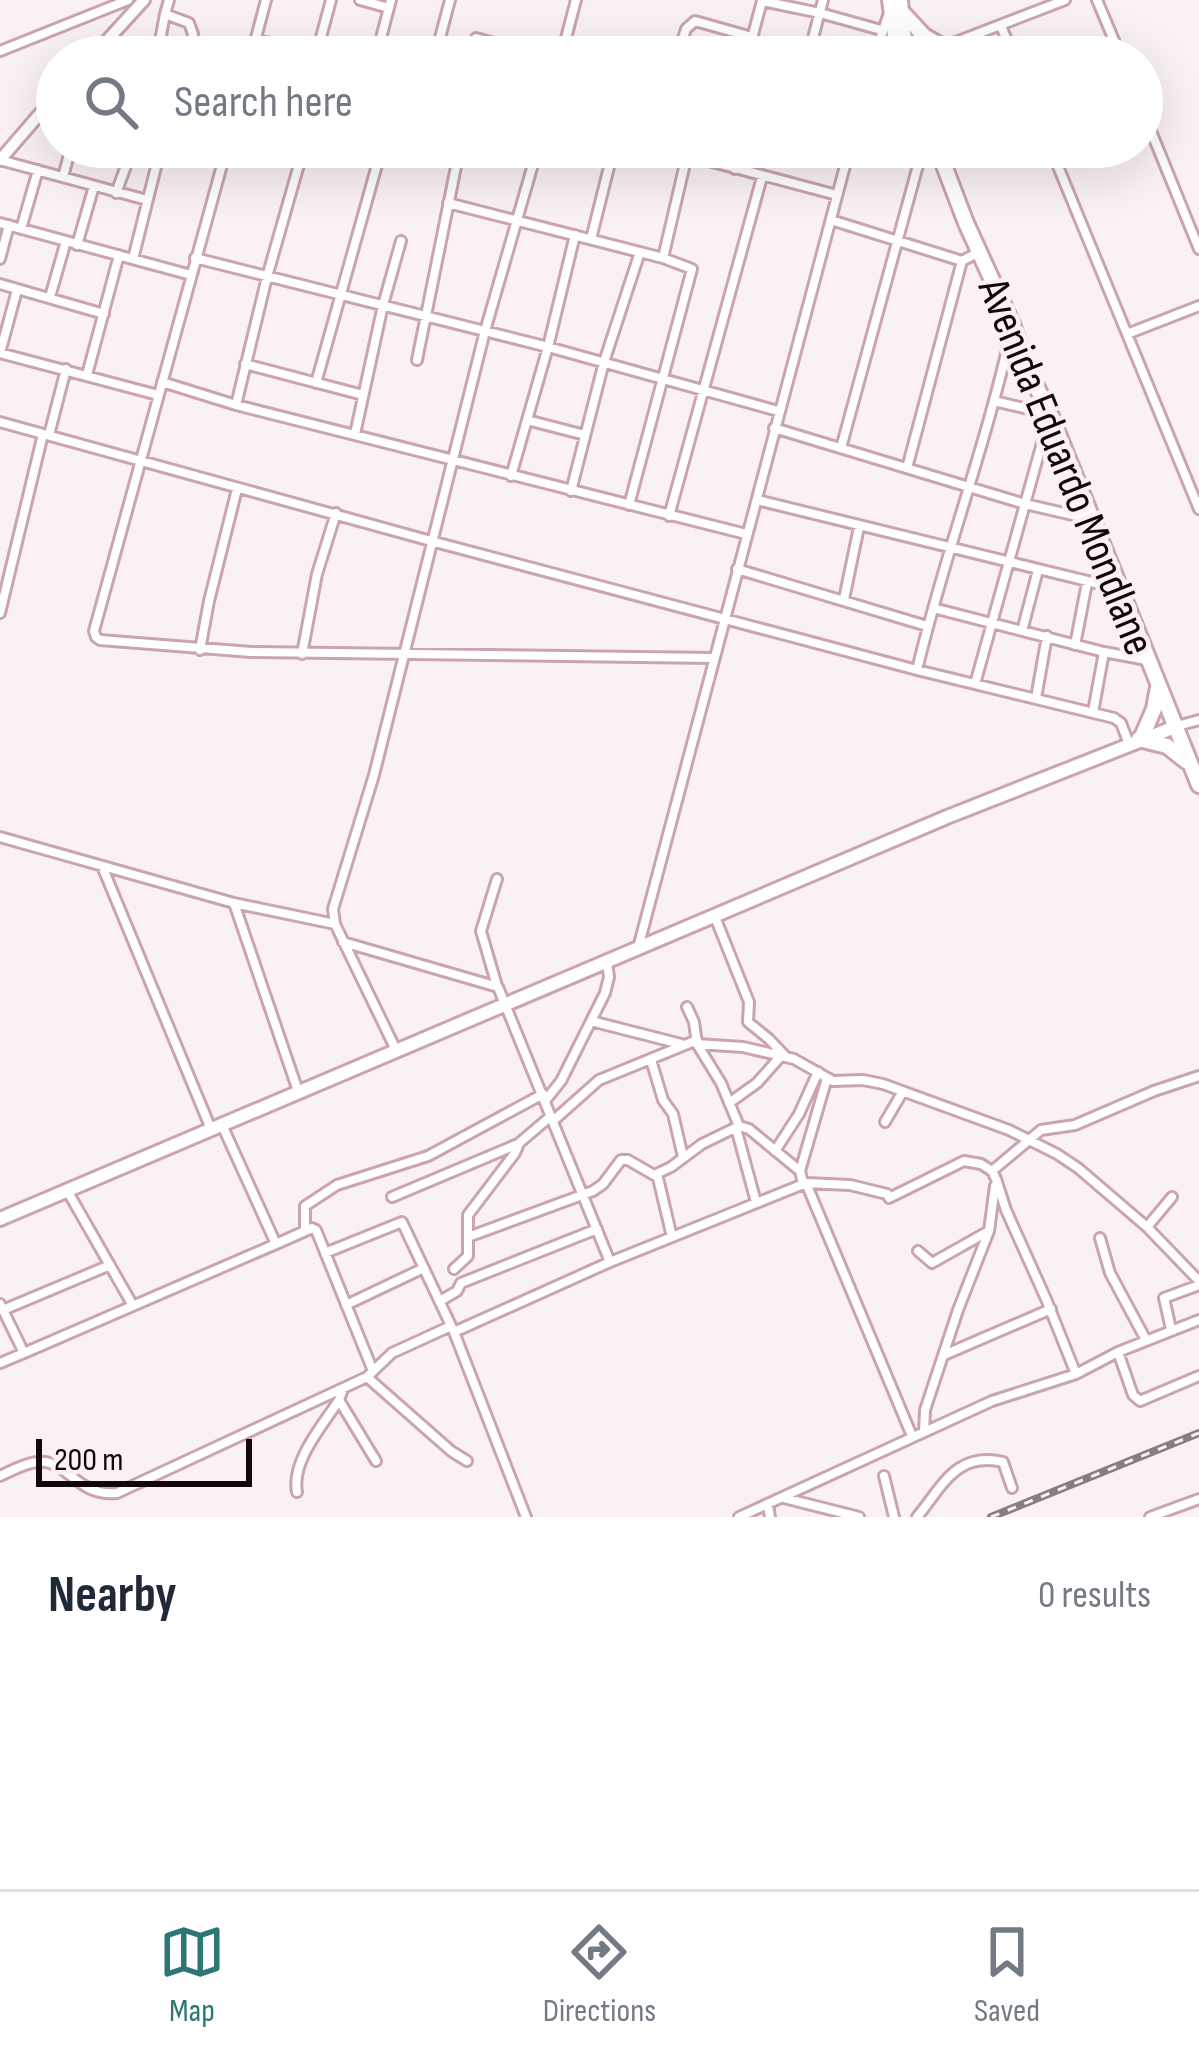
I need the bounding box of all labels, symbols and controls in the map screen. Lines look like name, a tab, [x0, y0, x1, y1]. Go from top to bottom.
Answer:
search box	[36, 36, 1163, 168]
icon: search	[78, 69, 144, 135]
text: Search here	[174, 75, 353, 130]
street label: Avenida Eduardo Mondlane	[965, 270, 1166, 663]
scale bar	[36, 1433, 252, 1486]
text: 200 m	[54, 1440, 123, 1480]
text: Nearby	[48, 1565, 177, 1626]
text: 0 results	[1038, 1572, 1151, 1619]
tab: Map	[159, 1919, 225, 2031]
tab: Directions	[543, 1919, 656, 2031]
tab: Saved	[974, 1919, 1040, 2031]

